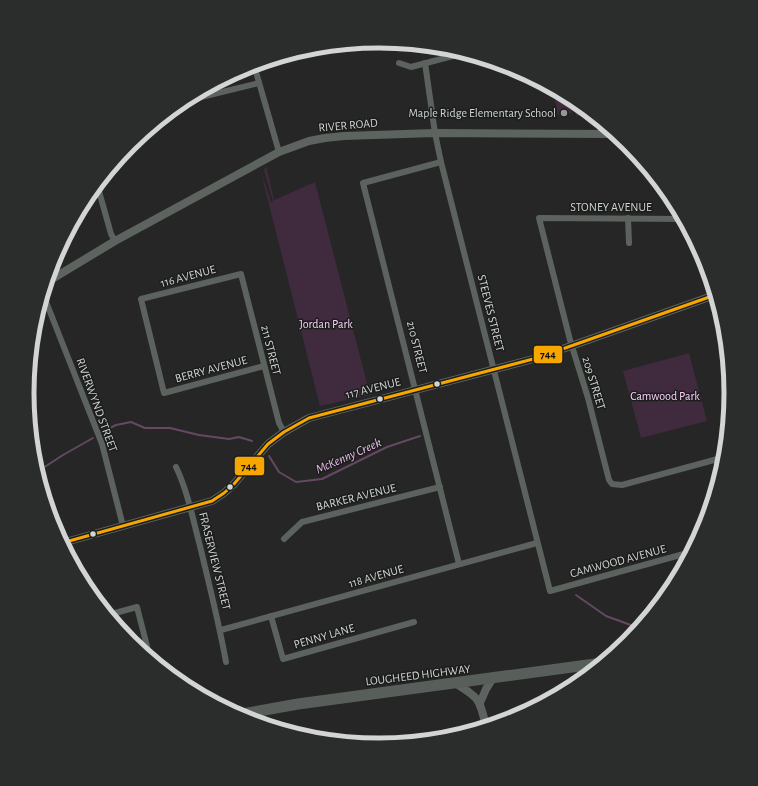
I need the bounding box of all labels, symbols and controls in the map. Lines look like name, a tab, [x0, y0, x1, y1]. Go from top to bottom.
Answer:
place label: Maple Ridge Elementary School	[408, 107, 556, 120]
marker: Maple Ridge Elementary School	[559, 108, 569, 118]
street label: RIVER ROAD	[318, 116, 378, 134]
street label: STONEY AVENUE	[570, 201, 652, 213]
street label: 116 AVENUE	[159, 263, 217, 289]
street label: STEEVES STREET	[476, 273, 506, 353]
park label: Jordan Park	[299, 318, 353, 330]
street label: 210 STREET	[405, 320, 429, 374]
street label: 211 STREET	[259, 324, 283, 376]
line badge: 744	[533, 345, 563, 364]
text: 744	[540, 349, 556, 360]
street label: BERRY AVENUE	[174, 354, 249, 384]
street label: 209 STREET	[580, 355, 608, 411]
street label: RIVERWYND STREET	[74, 356, 120, 454]
street label: 117 AVENUE	[344, 375, 402, 401]
unlabelled marker	[432, 379, 442, 389]
park label: Camwood Park	[630, 390, 700, 402]
unlabelled marker	[375, 394, 385, 404]
water label: McKenny Creek	[314, 436, 383, 477]
line badge: 744	[234, 456, 265, 476]
text: 744	[241, 461, 257, 472]
street label: BARKER AVENUE	[315, 481, 397, 513]
unlabelled marker	[225, 482, 235, 492]
street label: FRASERVIEW STREET	[197, 511, 233, 611]
unlabelled marker	[88, 529, 98, 539]
street label: CAMWOOD AVENUE	[569, 542, 667, 580]
street label: 118 AVENUE	[347, 562, 405, 590]
street label: PENNY LANE	[292, 622, 356, 650]
street label: LOUGHEED HIGHWAY	[365, 663, 472, 687]

